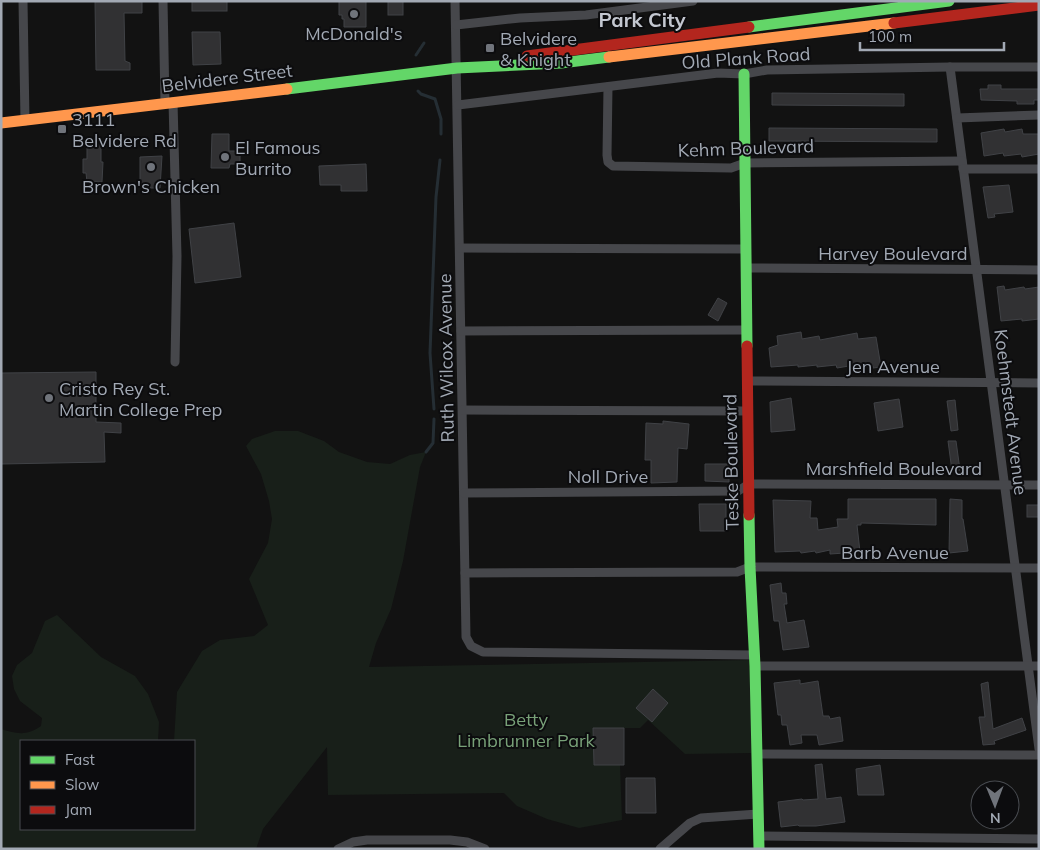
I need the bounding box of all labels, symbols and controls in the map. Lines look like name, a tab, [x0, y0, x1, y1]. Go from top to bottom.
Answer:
district label: Park City	[598, 7, 686, 32]
marker: McDonald's	[348, 8, 360, 20]
scale bar	[860, 20, 1004, 52]
place label: McDonald's	[305, 22, 403, 45]
place label: Belvidere & Knight	[500, 27, 577, 71]
text: 100 m	[868, 27, 912, 46]
marker: Belvidere & Knight	[484, 42, 496, 54]
street label: Old Plank Road	[681, 42, 811, 74]
street label: Belvidere Street	[160, 59, 294, 97]
place label: 3111 Belvidere Rd	[72, 108, 177, 152]
marker: 3111 Belvidere Rd	[56, 123, 68, 135]
street label: Kehm Boulevard	[677, 134, 815, 162]
place label: El Famous Burrito	[235, 136, 321, 180]
marker: El Famous Burrito	[219, 151, 231, 163]
marker: Brown's Chicken	[145, 161, 157, 173]
place label: Brown's Chicken	[82, 175, 220, 198]
street label: Harvey Boulevard	[818, 242, 968, 265]
street label: Ruth Wilcox Avenue	[433, 273, 459, 443]
street label: Koehmstedt Avenue	[989, 328, 1033, 496]
street label: Jen Avenue	[846, 355, 940, 378]
place label: Cristo Rey St. Martin College Prep	[59, 377, 222, 421]
marker: Cristo Rey St. Martin College Prep	[43, 392, 55, 404]
street label: Teske Boulevard	[718, 394, 744, 530]
street label: Marshfield Boulevard	[806, 457, 982, 480]
street label: Noll Drive	[568, 465, 648, 488]
street label: Barb Avenue	[841, 541, 949, 564]
park label: Betty Limbrunner Park	[457, 708, 596, 752]
legend	[20, 740, 195, 830]
text: Fast	[65, 750, 95, 769]
text: Slow	[65, 775, 99, 794]
north arrow	[970, 780, 1020, 830]
text: Jam	[65, 800, 92, 819]
text: N	[990, 809, 1001, 827]

